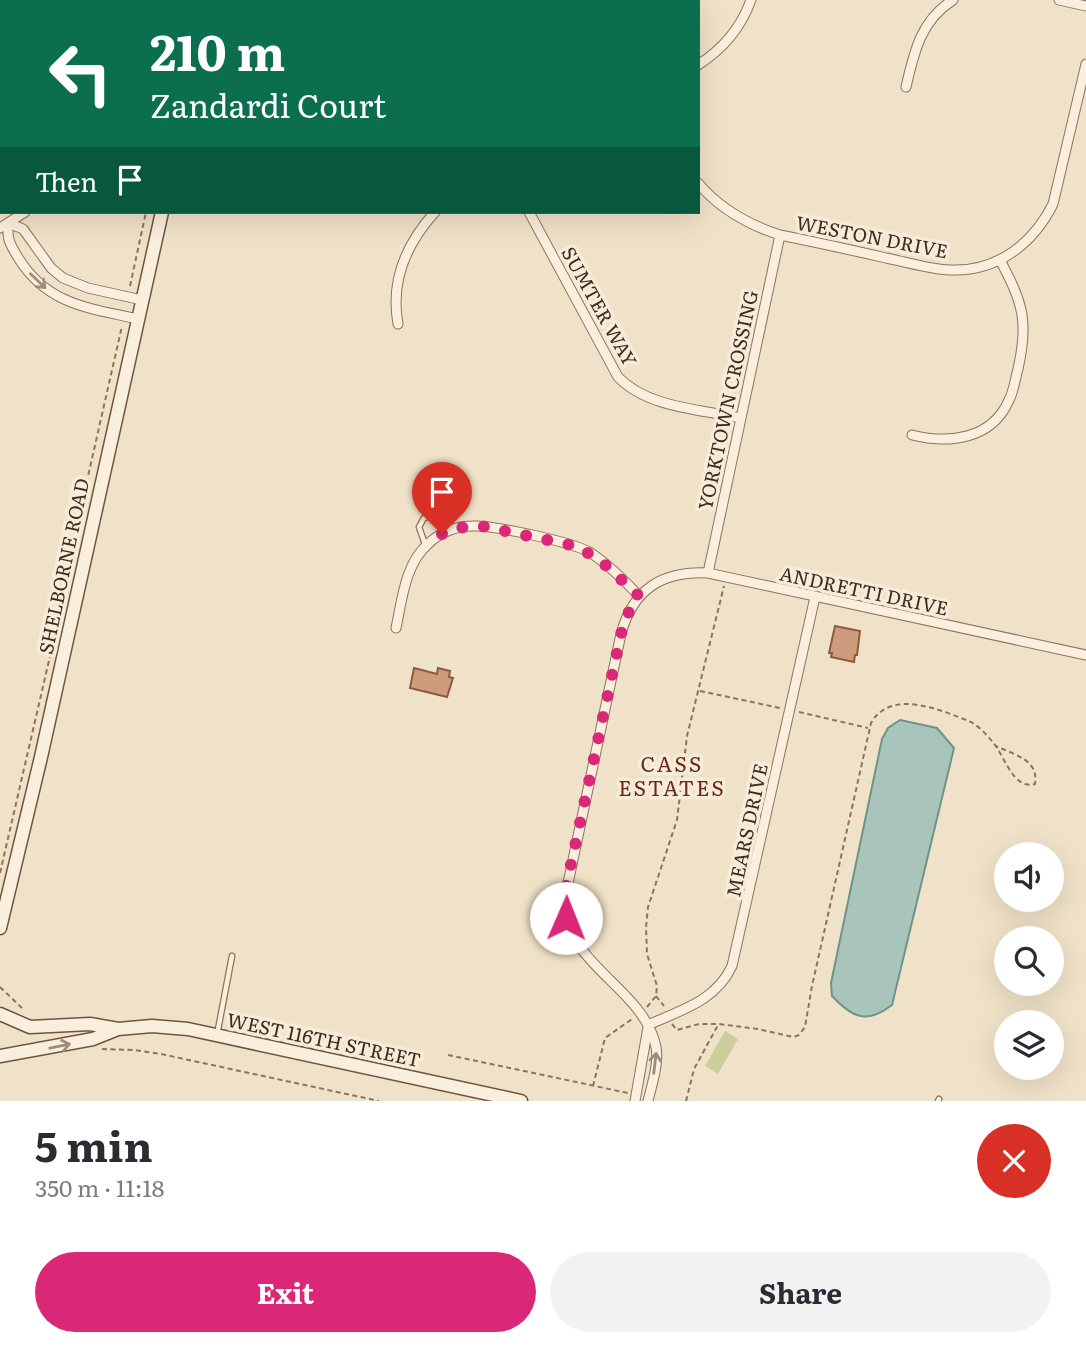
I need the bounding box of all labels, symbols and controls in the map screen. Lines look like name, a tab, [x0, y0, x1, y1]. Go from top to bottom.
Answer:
text: 210 m	[150, 13, 285, 86]
icon: left	[35, 28, 126, 119]
text: Zandardi Court	[150, 80, 386, 128]
text: Then	[35, 161, 97, 200]
icon: arrive	[111, 161, 149, 199]
street label: WESTON DRIVE	[794, 208, 950, 264]
street label: SUMTER WAY	[555, 241, 645, 371]
one-way arrow	[29, 273, 46, 290]
street label: YORKTOWN CROSSING	[690, 287, 764, 513]
pin	[412, 462, 472, 534]
icon: arrive	[423, 473, 461, 511]
street label: SHELBORNE ROAD	[31, 475, 95, 657]
street label: ANDRETTI DRIVE	[777, 558, 951, 622]
district label: CASS ESTATES	[618, 747, 726, 802]
street label: MEARS DRIVE	[718, 761, 774, 899]
map controls	[994, 842, 1064, 1080]
button: sound	[994, 842, 1064, 912]
position arrow	[529, 881, 603, 955]
button: search	[994, 926, 1064, 996]
street label: WEST 116TH STREET	[224, 1005, 424, 1073]
button: layers	[994, 1010, 1064, 1080]
one-way arrow	[48, 1038, 71, 1052]
one-way arrow	[649, 1052, 662, 1075]
text: 5 min	[35, 1113, 153, 1175]
button: close	[977, 1124, 1051, 1198]
text: 350 m · 11:18	[35, 1170, 165, 1204]
button: Exit	[35, 1252, 536, 1332]
button: Share	[550, 1252, 1051, 1332]

